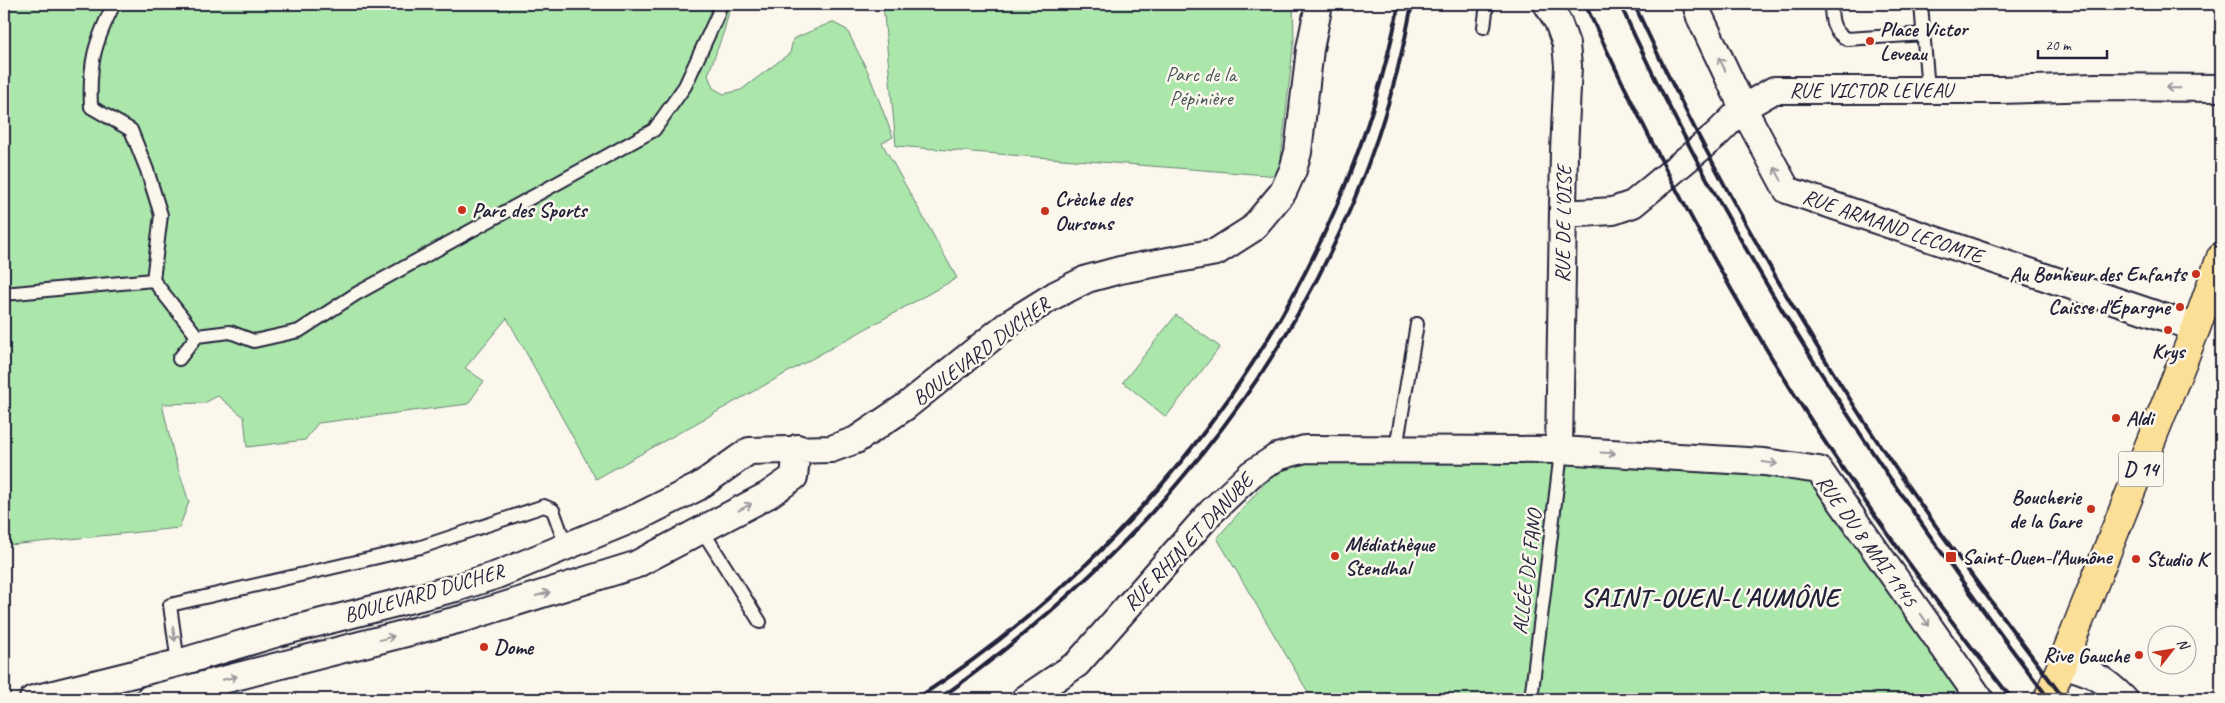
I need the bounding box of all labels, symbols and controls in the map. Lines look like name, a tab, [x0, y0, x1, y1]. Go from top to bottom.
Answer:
place label: Place Victor Leveau	[1880, 16, 1970, 66]
scale bar	[2038, 28, 2106, 60]
marker: Place Victor Leveau	[1864, 35, 1876, 47]
text: 20 m	[2045, 36, 2072, 55]
one-way arrow	[1717, 57, 1726, 72]
park label: Parc de la Pépinière	[1166, 61, 1239, 111]
street label: RUE VICTOR LEVEAU	[1790, 77, 1956, 103]
one-way arrow	[2165, 83, 2181, 93]
street label: RUE DE L'OISE	[1549, 163, 1577, 283]
one-way arrow	[1773, 166, 1783, 181]
street label: RUE ARMAND LECOMTE	[1800, 183, 1989, 270]
place label: Crèche des Oursons	[1055, 186, 1134, 236]
place label: Parc des Sports	[472, 197, 589, 223]
marker: Parc des Sports	[456, 204, 468, 216]
marker: Crèche des Oursons	[1039, 205, 1051, 217]
place label: Au Bonheur des Enfants	[2009, 261, 2189, 287]
marker: Au Bonheur des Enfants	[2190, 268, 2202, 280]
street label: BOULEVARD DUCHER	[907, 290, 1056, 411]
place label: Caisse d'Épargne	[2048, 294, 2172, 320]
marker: Caisse d'Épargne	[2174, 301, 2186, 313]
marker: Krys	[2162, 324, 2174, 336]
place label: Krys	[2152, 338, 2187, 365]
place label: Aldi	[2126, 405, 2156, 431]
marker: Aldi	[2110, 412, 2122, 424]
one-way arrow	[1600, 448, 1616, 457]
road number: D 14	[2118, 452, 2164, 486]
one-way arrow	[1762, 458, 1778, 468]
street label: RUE RHIN ET DANUBE	[1118, 466, 1260, 616]
street label: RUE DU 8 MAI 1945	[1811, 470, 1924, 613]
place label: Boucherie de la Gare	[2009, 484, 2083, 534]
one-way arrow	[737, 502, 752, 512]
marker: Boucherie de la Gare	[2085, 503, 2097, 515]
street label: ALLÉE DE FANO	[1506, 506, 1548, 636]
place label: Médiathèque Stendhal	[1345, 531, 1436, 581]
place label: Saint-Ouen-l'Aumône	[1962, 544, 2113, 570]
place label: Studio K	[2146, 546, 2212, 572]
marker: Médiathèque Stendhal	[1329, 550, 1341, 562]
marker: Saint-Ouen-l'Aumône	[1944, 550, 1958, 564]
marker: Studio K	[2130, 553, 2142, 565]
street label: BOULEVARD DUCHER	[341, 557, 508, 628]
district label: SAINT-OUEN-L'AUMÔNE	[1581, 581, 1842, 614]
one-way arrow	[535, 588, 551, 598]
one-way arrow	[1920, 613, 1930, 627]
one-way arrow	[169, 626, 179, 642]
north arrow	[2148, 626, 2198, 676]
one-way arrow	[379, 633, 395, 642]
place label: Dome	[494, 634, 535, 660]
text: N	[2173, 635, 2193, 654]
marker: Dome	[478, 641, 490, 653]
place label: Rive Gauche	[2043, 642, 2131, 668]
marker: Rive Gauche	[2133, 649, 2145, 661]
one-way arrow	[221, 673, 237, 682]

